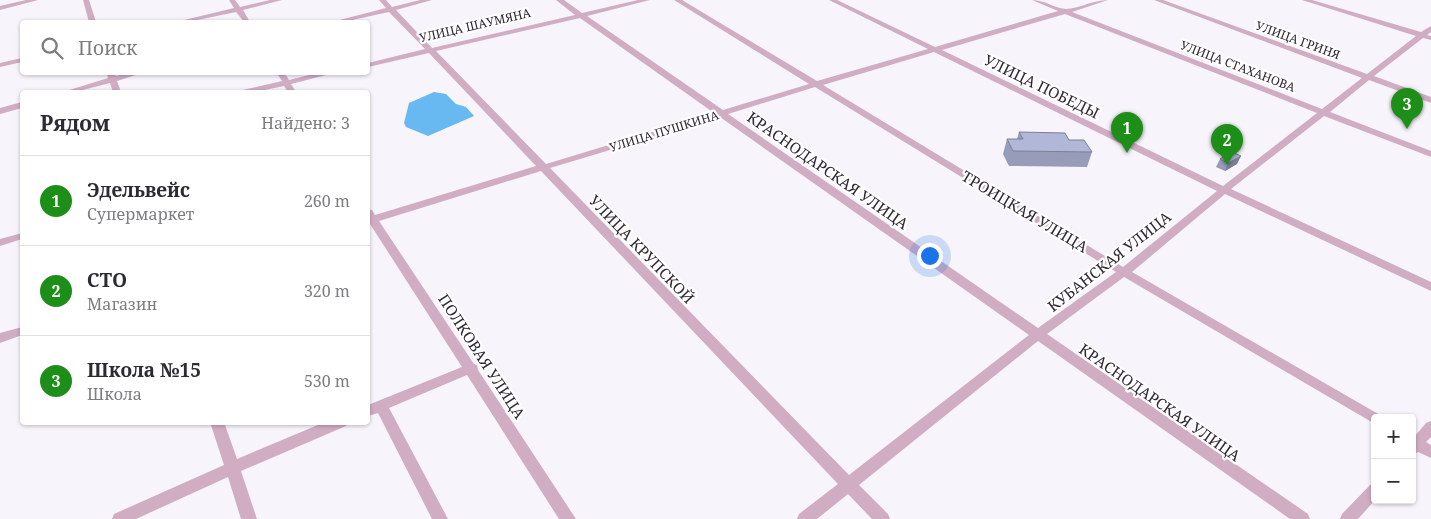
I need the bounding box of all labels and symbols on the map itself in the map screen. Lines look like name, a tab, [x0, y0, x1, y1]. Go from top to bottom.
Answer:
street label: УЛИЦА ШАУМЯНА	[418, 4, 533, 46]
street label: УЛИЦА ГРИНЯ	[1253, 17, 1343, 63]
street label: УЛИЦА СТАХАНОВА	[1178, 36, 1298, 96]
street label: УЛИЦА ПОБЕДЫ	[981, 49, 1103, 123]
pin: 3	[1391, 88, 1423, 129]
street label: УЛИЦА ПУШКИНА	[607, 106, 721, 156]
street label: КРАСНОДАРСКАЯ УЛИЦА	[743, 107, 913, 234]
pin: 1	[1111, 112, 1143, 153]
pin: 2	[1211, 124, 1243, 165]
street label: ТРОИЦКАЯ УЛИЦА	[958, 165, 1092, 257]
street label: УЛИЦА КРУПСКОЙ	[585, 190, 699, 308]
street label: КУБАНСКАЯ УЛИЦА	[1043, 206, 1175, 316]
your location	[917, 243, 943, 269]
street label: ПОЛКОВАЯ УЛИЦА	[434, 290, 530, 423]
street label: КРАСНОДАРСКАЯ УЛИЦА	[1075, 339, 1245, 466]

